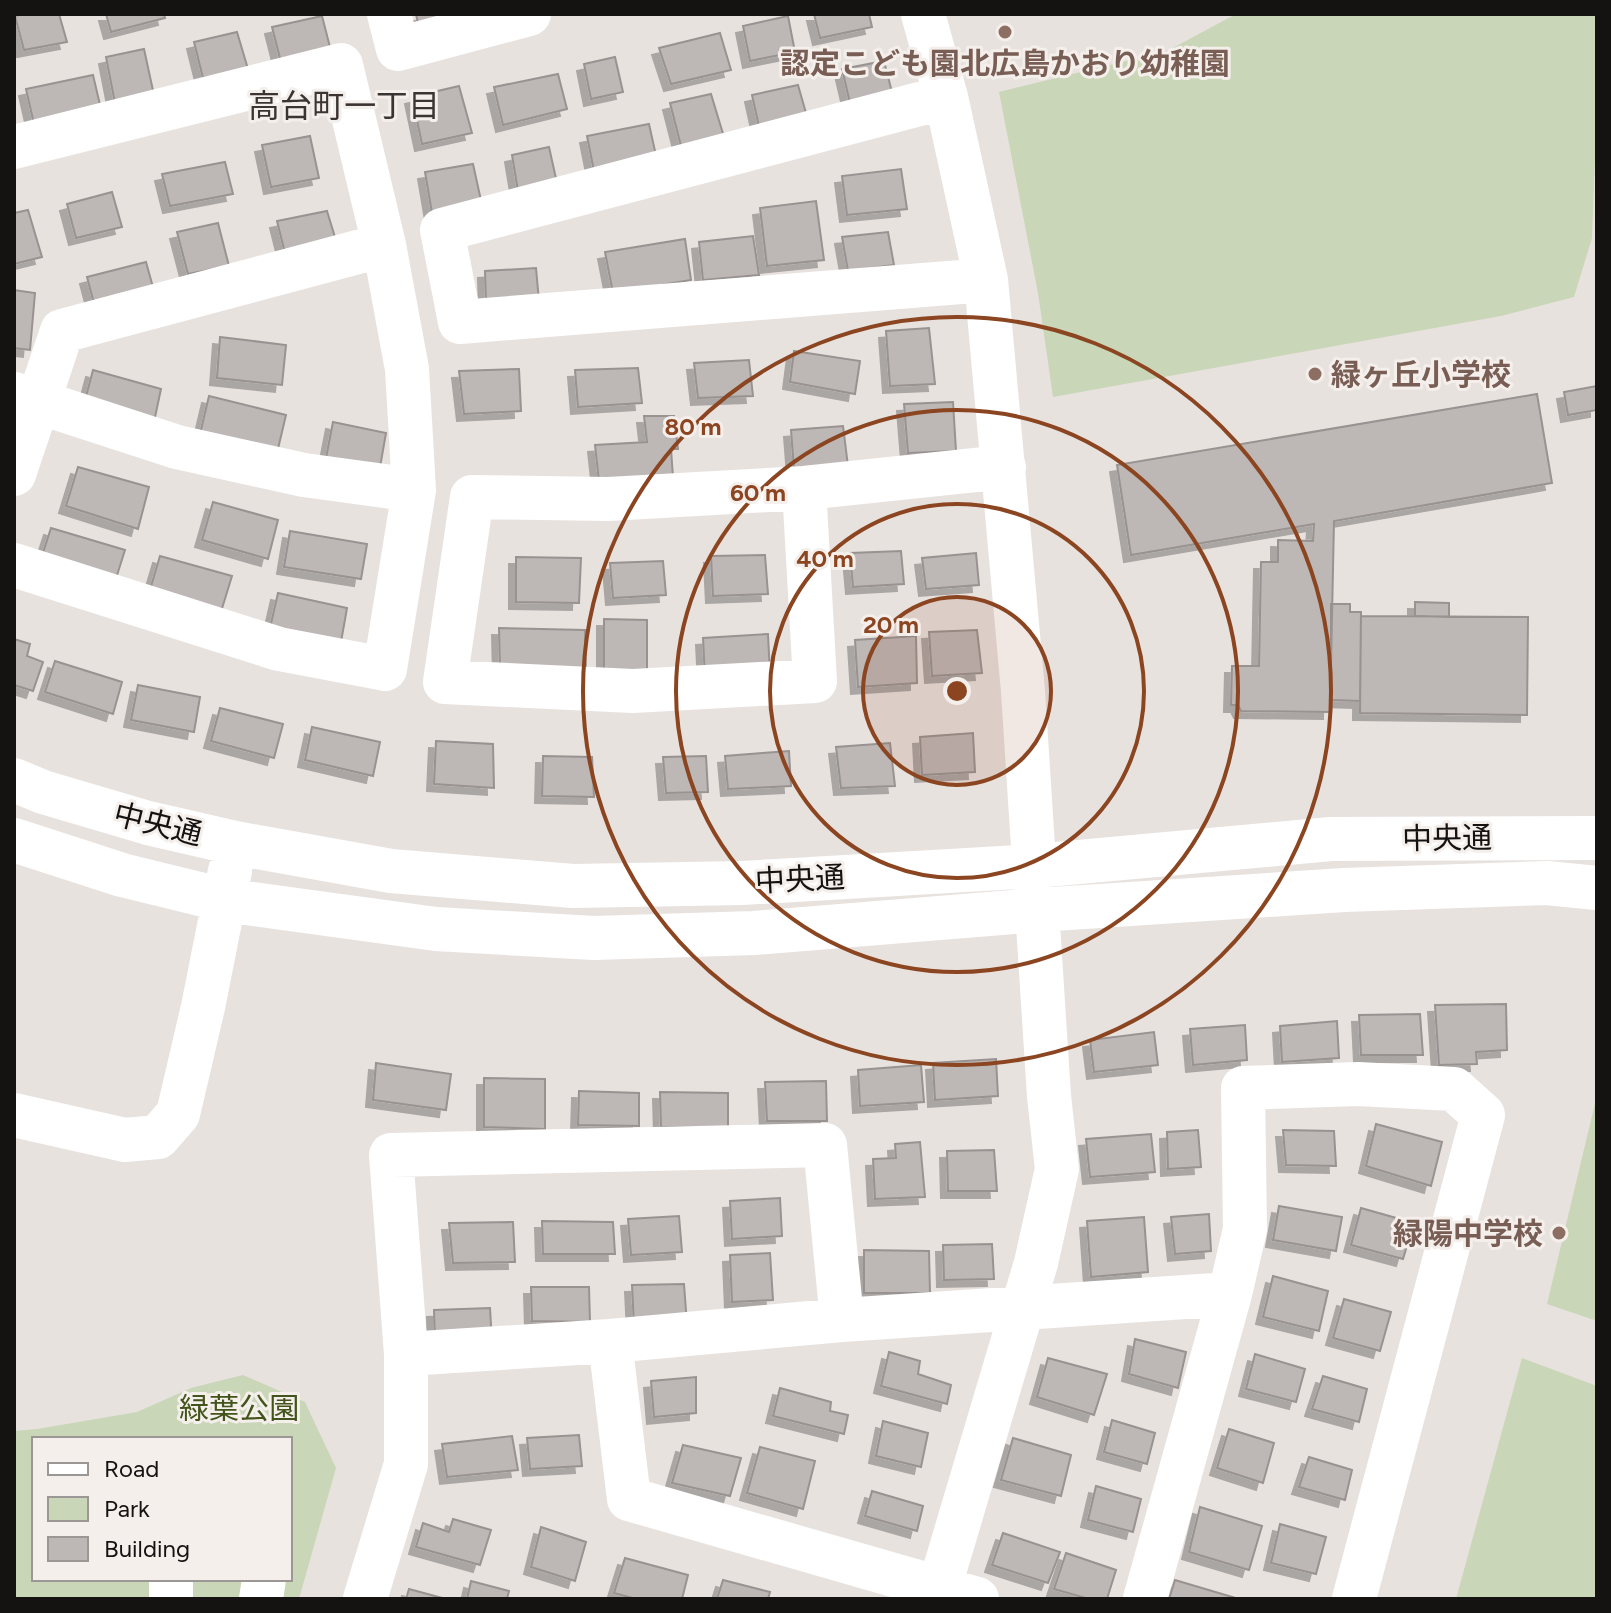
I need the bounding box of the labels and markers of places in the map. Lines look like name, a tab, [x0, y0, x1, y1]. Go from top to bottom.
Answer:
marker: 認定こども園北広島かおり幼稚園	[996, 23, 1014, 41]
place label: 認定こども園北広島かおり幼稚園	[780, 45, 1230, 82]
place label: 緑ヶ丘小学校	[1331, 356, 1511, 393]
marker: 緑ヶ丘小学校	[1306, 365, 1324, 383]
centre of rings	[943, 677, 971, 705]
place label: 緑陽中学校	[1393, 1215, 1543, 1252]
marker: 緑陽中学校	[1550, 1224, 1568, 1242]

